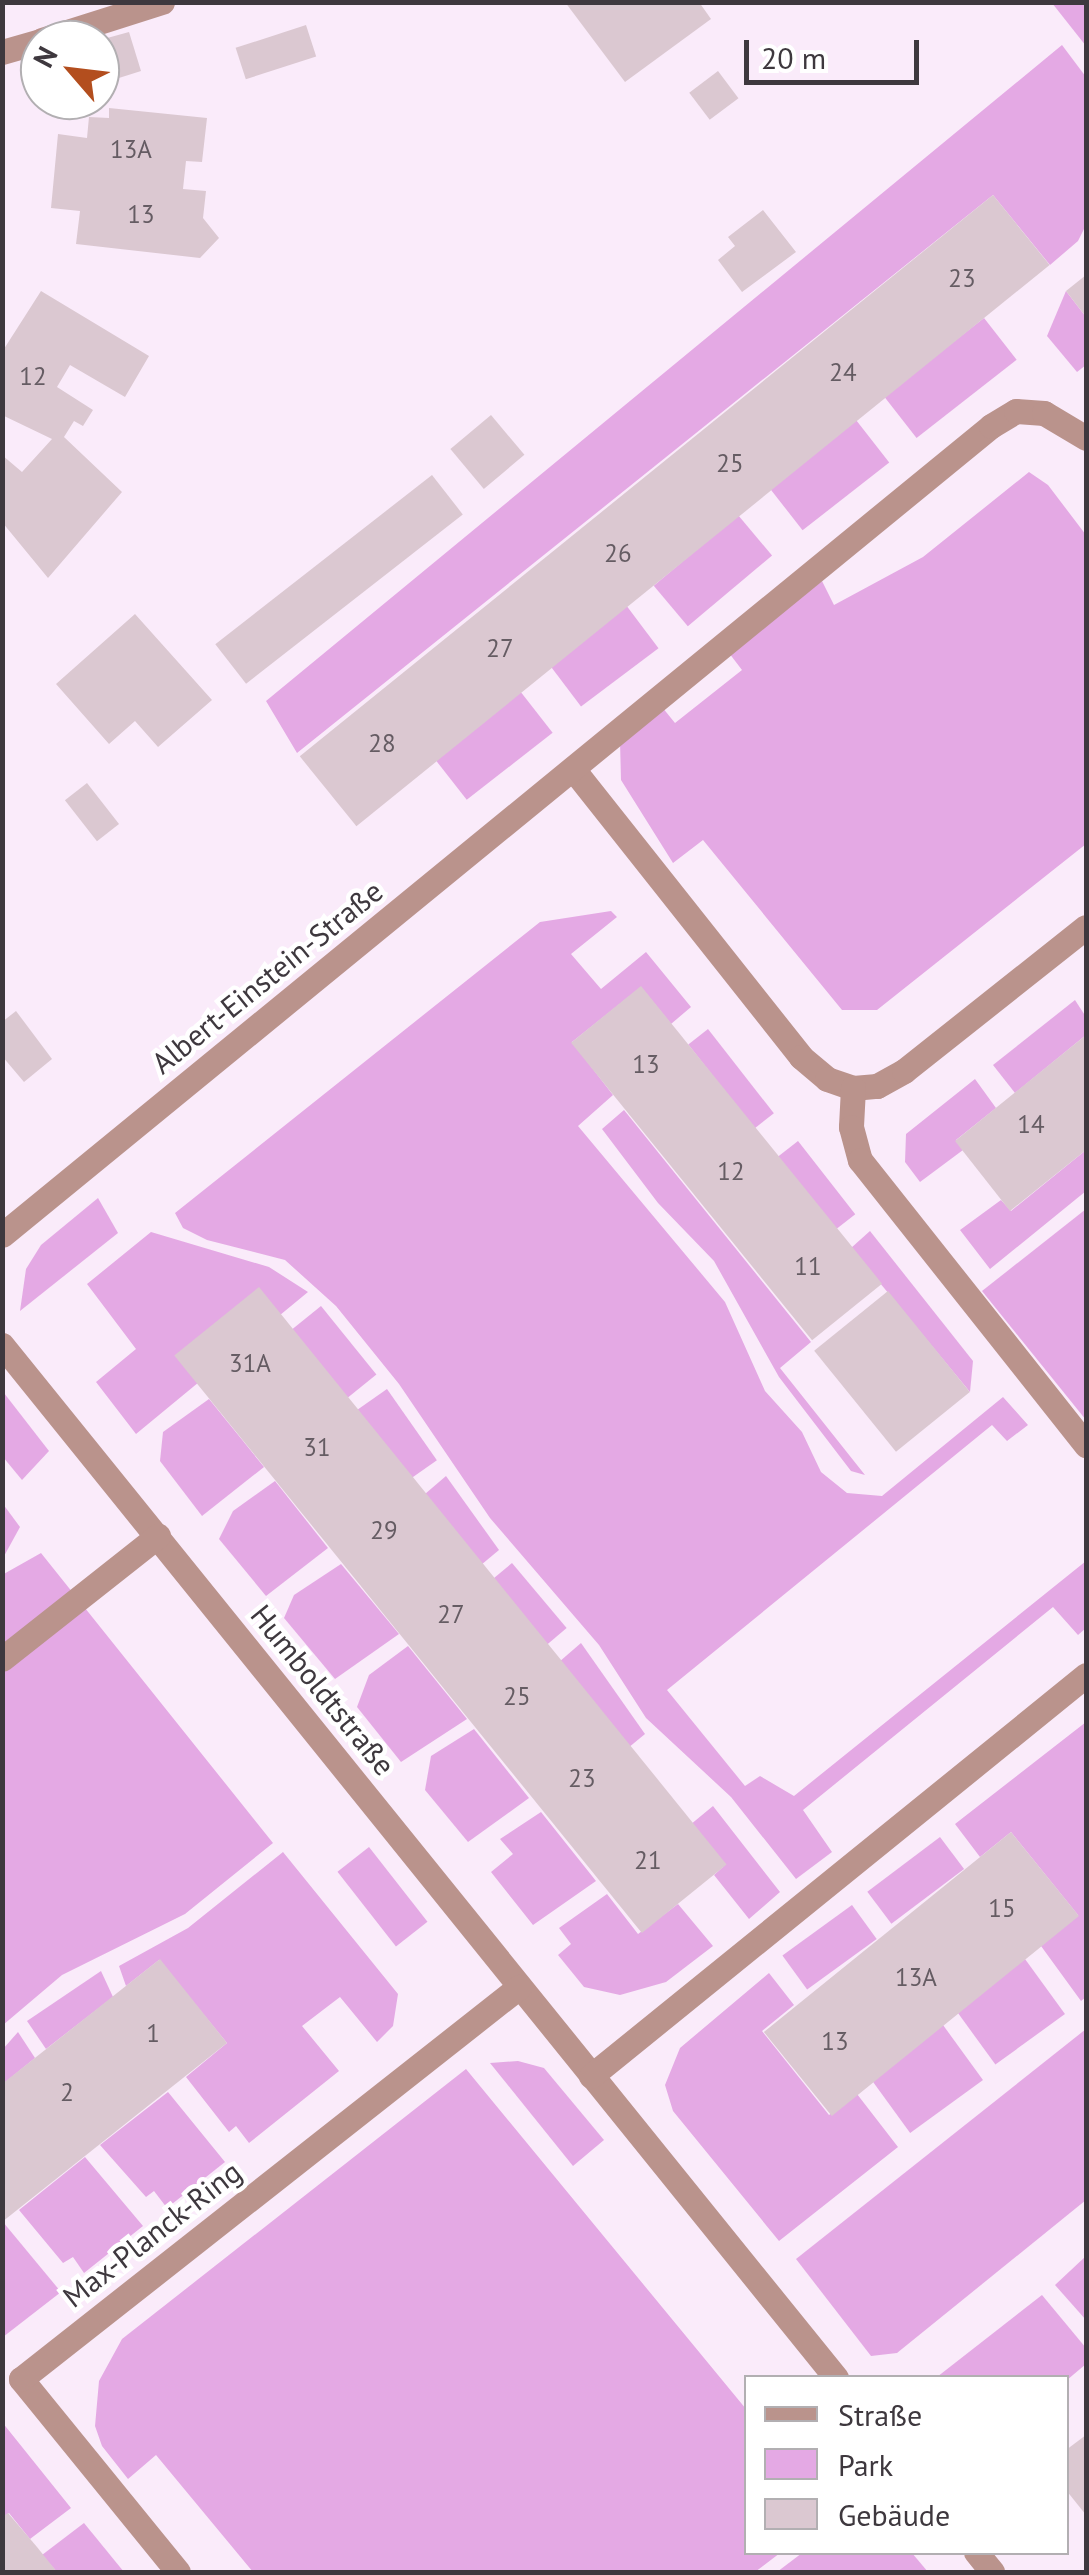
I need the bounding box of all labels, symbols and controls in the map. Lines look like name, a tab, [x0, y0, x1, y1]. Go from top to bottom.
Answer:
north arrow	[20, 20, 120, 120]
scale bar	[749, 20, 924, 82]
text: 20 m	[761, 38, 826, 77]
text: N	[24, 40, 65, 73]
house number: 13A	[110, 134, 152, 164]
house number: 13	[127, 199, 155, 229]
house number: 23	[948, 263, 976, 293]
house number: 24	[829, 357, 857, 387]
house number: 12	[19, 361, 47, 391]
house number: 25	[716, 448, 744, 478]
house number: 26	[604, 538, 632, 568]
house number: 27	[486, 633, 514, 663]
house number: 28	[368, 728, 396, 758]
street label: Albert-Einstein-Straße	[144, 873, 390, 1081]
house number: 13	[632, 1049, 660, 1079]
house number: 14	[1017, 1109, 1045, 1139]
house number: 12	[717, 1156, 745, 1186]
house number: 11	[794, 1251, 822, 1281]
house number: 31A	[229, 1348, 271, 1378]
house number: 31	[303, 1432, 331, 1462]
house number: 29	[370, 1515, 398, 1545]
street label: Humboldtstraße	[243, 1597, 403, 1783]
house number: 27	[437, 1599, 465, 1629]
house number: 25	[503, 1681, 531, 1711]
house number: 23	[568, 1763, 596, 1793]
house number: 21	[634, 1845, 662, 1875]
house number: 15	[988, 1893, 1016, 1923]
house number: 13A	[895, 1962, 937, 1992]
house number: 1	[146, 2018, 160, 2048]
house number: 13	[821, 2026, 849, 2056]
house number: 2	[60, 2077, 74, 2107]
street label: Max-Planck-Ring	[56, 2153, 248, 2315]
legend	[744, 2375, 1069, 2555]
text: Straße	[838, 2395, 922, 2434]
text: Park	[838, 2445, 893, 2484]
text: Gebäude	[838, 2495, 950, 2534]

